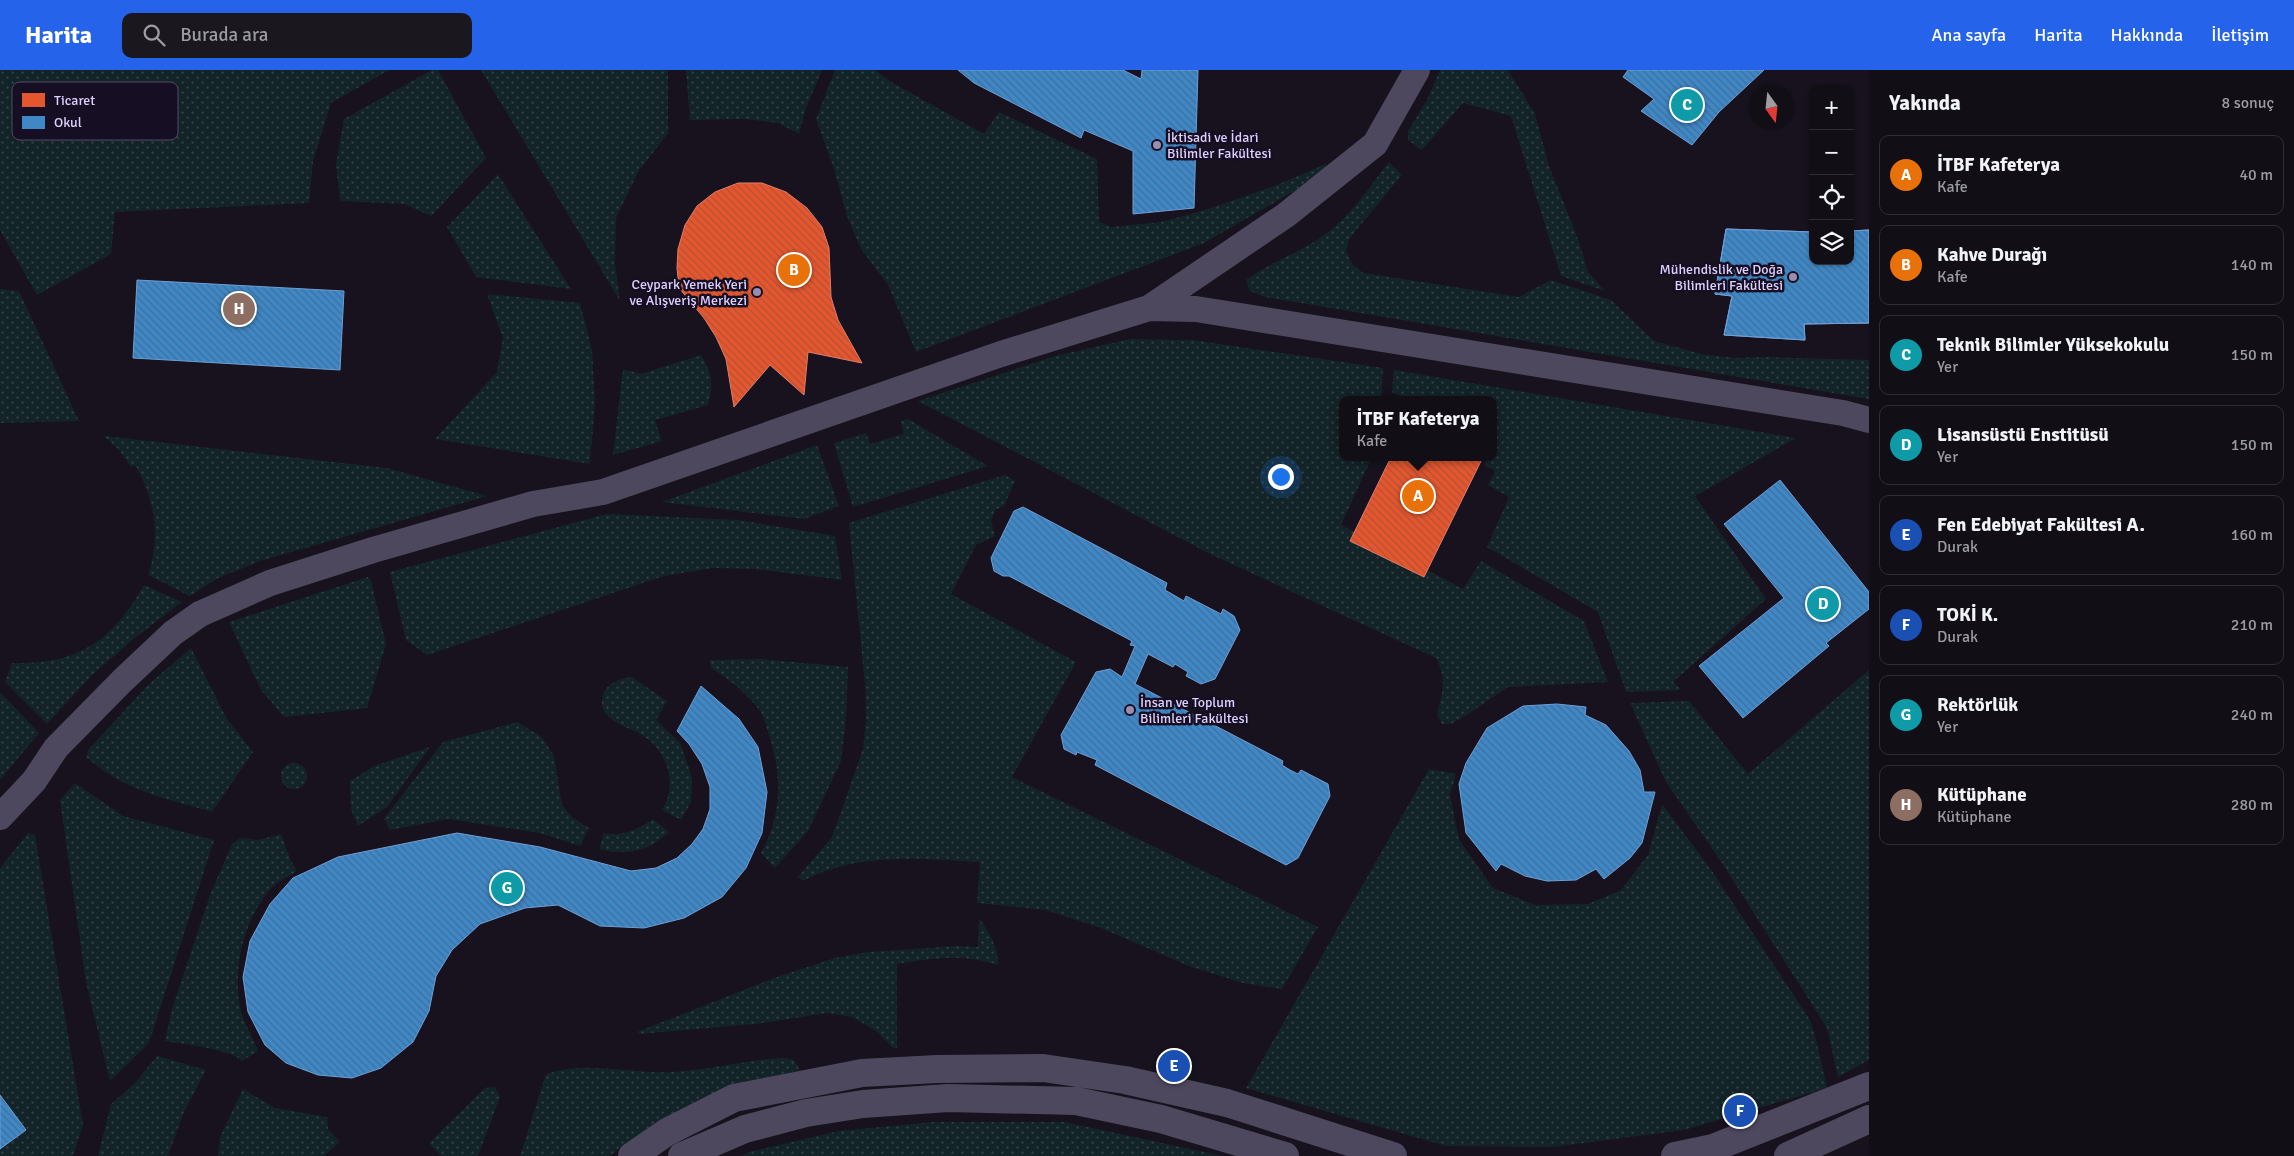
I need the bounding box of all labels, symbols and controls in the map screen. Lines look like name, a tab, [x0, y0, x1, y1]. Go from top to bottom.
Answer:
search box	[122, 13, 472, 58]
text: Harita	[25, 20, 92, 50]
icon: search	[140, 21, 168, 49]
text: Burada ara	[180, 23, 268, 47]
text: Ana sayfa	[1932, 24, 2006, 46]
text: Harita	[2034, 24, 2083, 46]
text: Hakkında	[2111, 24, 2183, 46]
text: İletişim	[2211, 24, 2269, 46]
legend	[12, 82, 178, 140]
north arrow	[1749, 85, 1794, 130]
map controls	[1809, 85, 1854, 265]
button: +	[1809, 85, 1854, 130]
pin: C	[1671, 86, 1703, 124]
text: Yakında	[1889, 90, 1961, 116]
text: Ticaret	[54, 92, 95, 109]
text: 8 sonuç	[2222, 93, 2274, 113]
text: Okul	[54, 114, 82, 131]
place label: İktisadi ve İdari Bilimler Fakültesi	[1167, 129, 1271, 162]
button: −	[1809, 130, 1854, 175]
marker: İktisadi ve İdari Bilimler Fakültesi	[1151, 139, 1163, 151]
text: İTBF Kafeterya	[1937, 153, 2060, 177]
text: A	[1901, 165, 1911, 185]
text: 40 m	[2239, 165, 2273, 185]
button: locate	[1809, 175, 1854, 220]
text: Kafe	[1937, 177, 1968, 197]
button: layers	[1809, 220, 1854, 265]
text: Kahve Durağı	[1937, 243, 2047, 267]
pin: B	[778, 251, 810, 289]
text: B	[1901, 255, 1911, 275]
text: 140 m	[2231, 255, 2273, 275]
place label: Mühendislik ve Doğa Bilimleri Fakültesi	[1659, 261, 1783, 294]
text: Kafe	[1937, 267, 1968, 287]
marker: Mühendislik ve Doğa Bilimleri Fakültesi	[1787, 271, 1799, 283]
place label: Ceypark Yemek Yeri ve Alışveriş Merkezi	[630, 276, 747, 309]
marker: Ceypark Yemek Yeri ve Alışveriş Merkezi	[751, 286, 763, 298]
pin: H	[223, 290, 255, 328]
text: Teknik Bilimler Yüksekokulu	[1937, 333, 2169, 357]
text: C	[1901, 345, 1911, 365]
text: 150 m	[2231, 345, 2273, 365]
text: Yer	[1937, 357, 1958, 377]
popup	[1339, 396, 1497, 461]
text: İTBF Kafeterya	[1357, 407, 1479, 431]
text: Lisansüstü Enstitüsü	[1937, 423, 2109, 447]
text: Kafe	[1357, 431, 1387, 451]
text: D	[1901, 435, 1911, 455]
text: 150 m	[2231, 435, 2273, 455]
text: Yer	[1937, 447, 1958, 467]
your location	[1268, 464, 1294, 490]
pin: A	[1402, 477, 1434, 515]
text: Fen Edebiyat Fakültesi A.	[1937, 513, 2145, 537]
text: E	[1901, 525, 1911, 545]
text: 160 m	[2231, 525, 2273, 545]
text: Durak	[1937, 537, 1978, 557]
pin: D	[1807, 585, 1839, 623]
text: TOKİ K.	[1937, 603, 1998, 627]
text: F	[1902, 615, 1910, 635]
text: 210 m	[2231, 615, 2273, 635]
text: Durak	[1937, 627, 1978, 647]
text: Rektörlük	[1937, 693, 2018, 717]
place label: İnsan ve Toplum Bilimleri Fakültesi	[1140, 694, 1248, 727]
marker: İnsan ve Toplum Bilimleri Fakültesi	[1124, 704, 1136, 716]
text: G	[1901, 705, 1911, 725]
text: 240 m	[2231, 705, 2273, 725]
text: Yer	[1937, 717, 1958, 737]
text: Kütüphane	[1937, 783, 2027, 807]
text: H	[1901, 795, 1911, 815]
text: 280 m	[2231, 795, 2273, 815]
text: Kütüphane	[1937, 807, 2011, 827]
pin: G	[491, 869, 523, 907]
pin: E	[1158, 1047, 1190, 1085]
pin: F	[1724, 1092, 1756, 1130]

